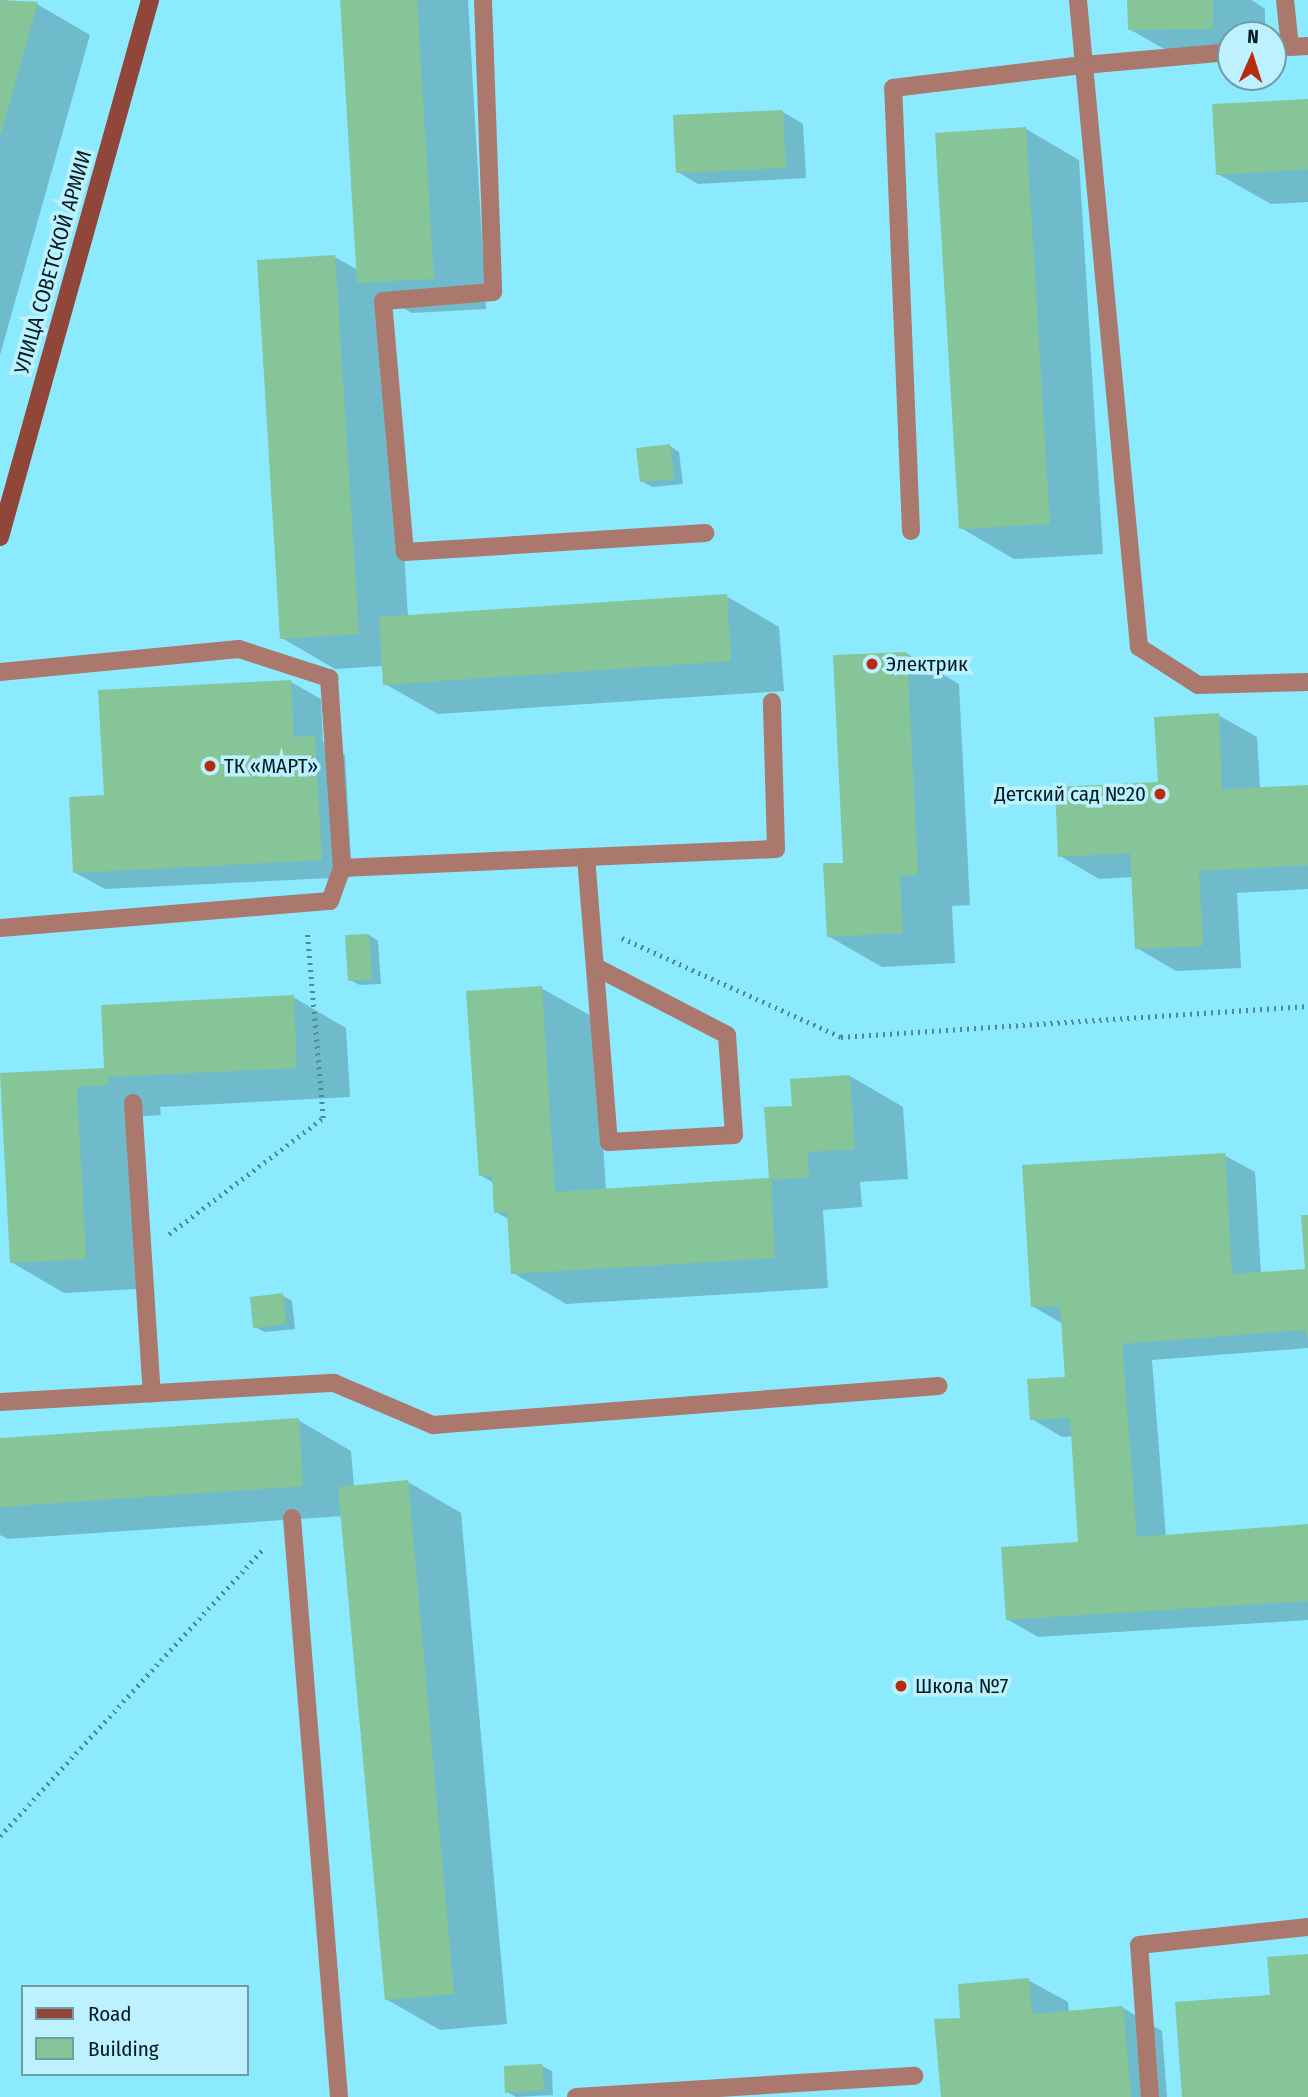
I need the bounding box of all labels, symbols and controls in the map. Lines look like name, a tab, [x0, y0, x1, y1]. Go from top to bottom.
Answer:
north arrow	[1217, 21, 1287, 91]
text: N	[1247, 25, 1259, 48]
street label: УЛИЦА СОВЕТСКОЙ АРМИИ	[9, 147, 97, 377]
place label: Электрик	[886, 651, 968, 677]
marker: Электрик	[864, 656, 880, 672]
place label: ТК «МАРТ»	[224, 753, 318, 779]
marker: ТК «МАРТ»	[202, 758, 218, 774]
place label: Детский сад №20	[994, 781, 1146, 807]
marker: Детский сад №20	[1152, 786, 1168, 802]
place label: Школа №7	[915, 1673, 1008, 1699]
marker: Школа №7	[893, 1678, 909, 1694]
legend	[21, 1985, 248, 2076]
text: Road	[88, 2001, 132, 2027]
text: Building	[88, 2036, 159, 2062]

